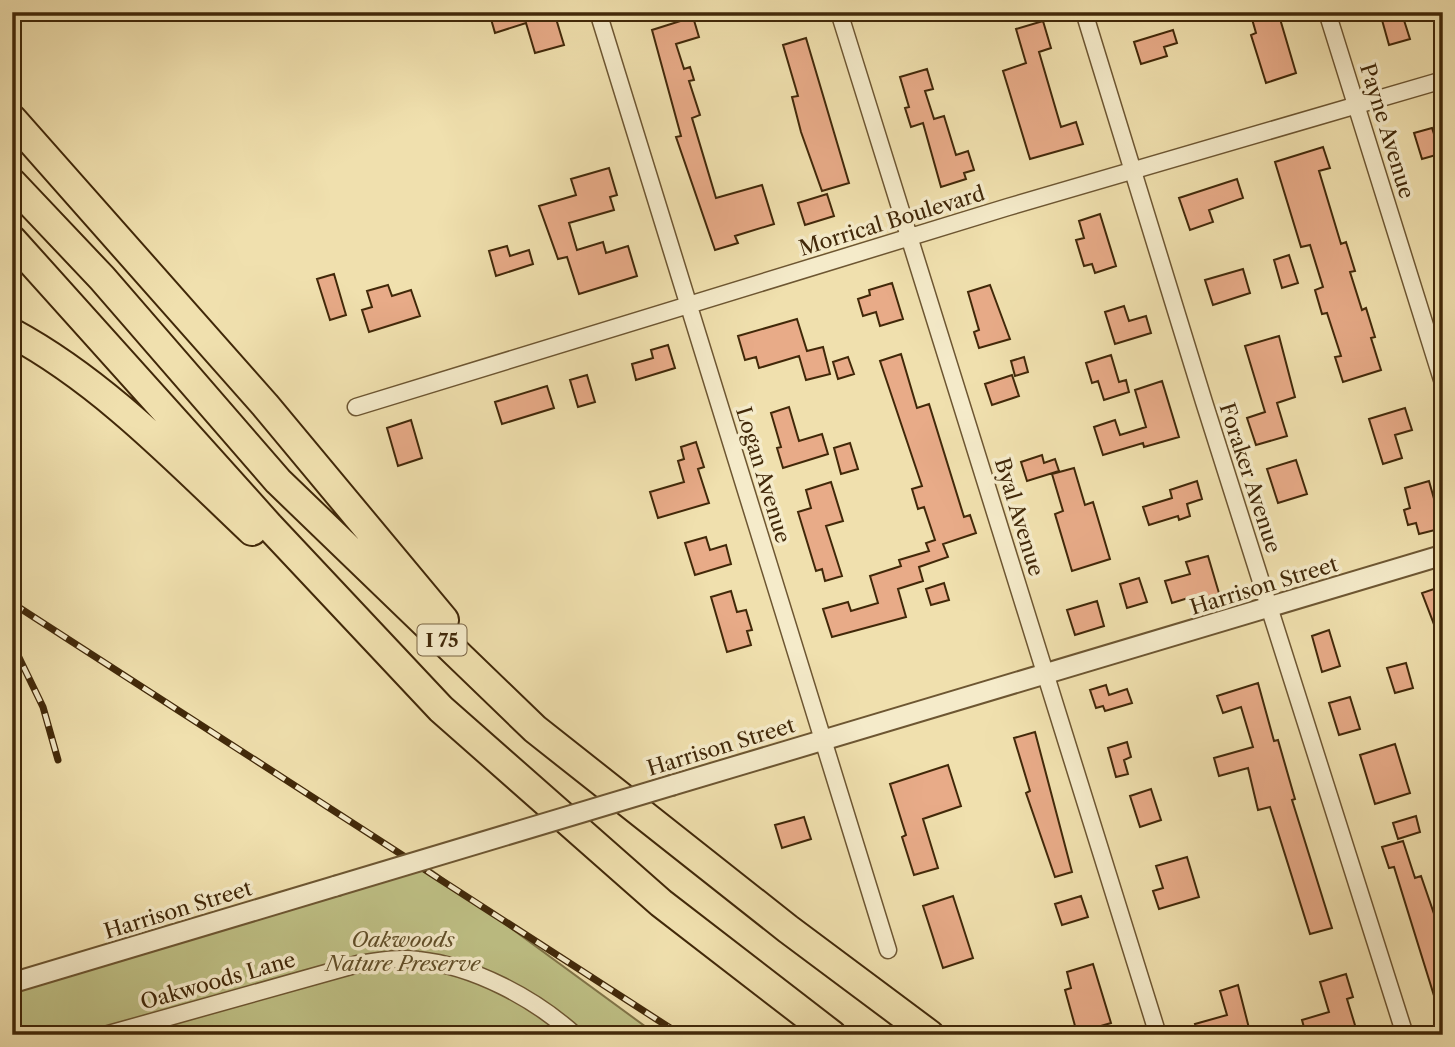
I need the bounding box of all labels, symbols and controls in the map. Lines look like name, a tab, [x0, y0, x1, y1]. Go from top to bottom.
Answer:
street label: Payne Avenue	[1355, 60, 1420, 202]
street label: Morrical Boulevard	[796, 180, 988, 261]
street label: Foraker Avenue	[1214, 400, 1287, 556]
street label: Logan Avenue	[731, 404, 796, 546]
street label: Byal Avenue	[990, 455, 1049, 579]
street label: Harrison Street	[1187, 551, 1341, 620]
road number: I 75	[418, 624, 466, 656]
street label: Harrison Street	[644, 712, 798, 781]
street label: Harrison Street	[101, 875, 255, 944]
park label: Oakwoods Nature Preserve	[324, 927, 481, 976]
street label: Oakwoods Lane	[137, 946, 298, 1015]

